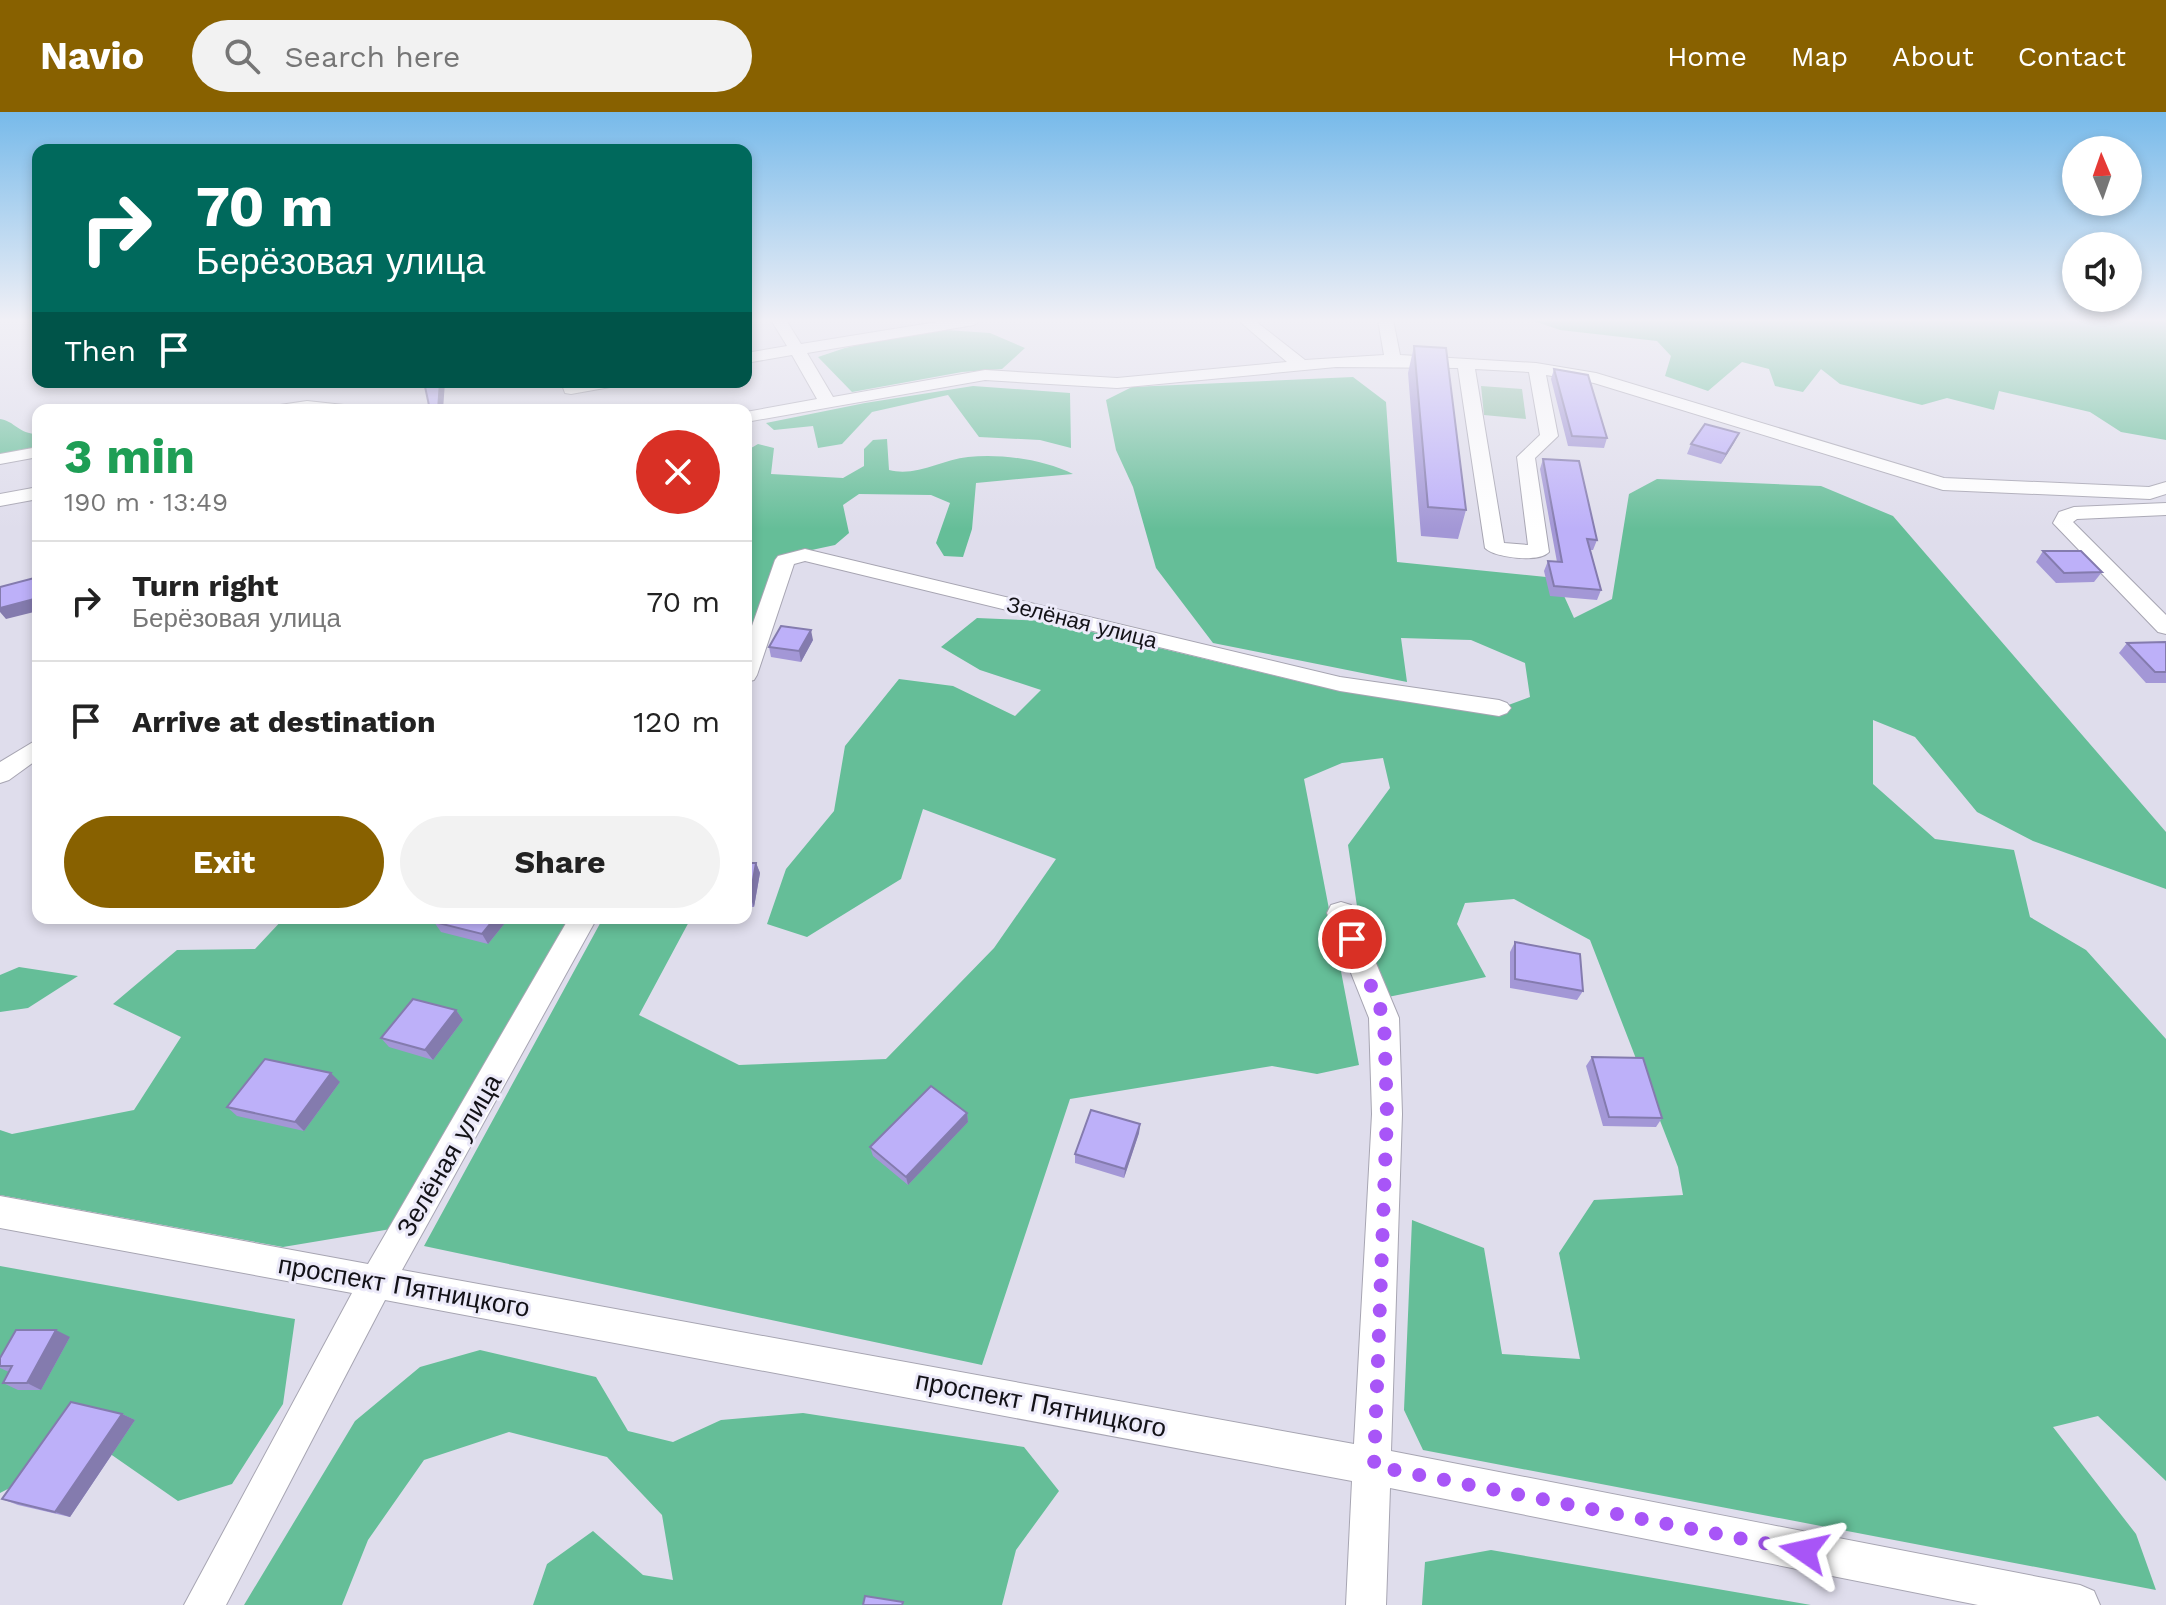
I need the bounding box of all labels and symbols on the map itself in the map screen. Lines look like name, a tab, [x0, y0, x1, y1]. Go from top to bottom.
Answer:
north arrow	[2062, 136, 2142, 216]
street label: Зелёная улица	[1004, 592, 1160, 653]
pin	[1318, 905, 1386, 973]
street label: Зелёная улица	[390, 1068, 508, 1241]
street label: проспект Пятницкого	[276, 1249, 532, 1323]
street label: проспект Пятницкого	[913, 1365, 1169, 1443]
position arrow	[1762, 1509, 1846, 1593]

